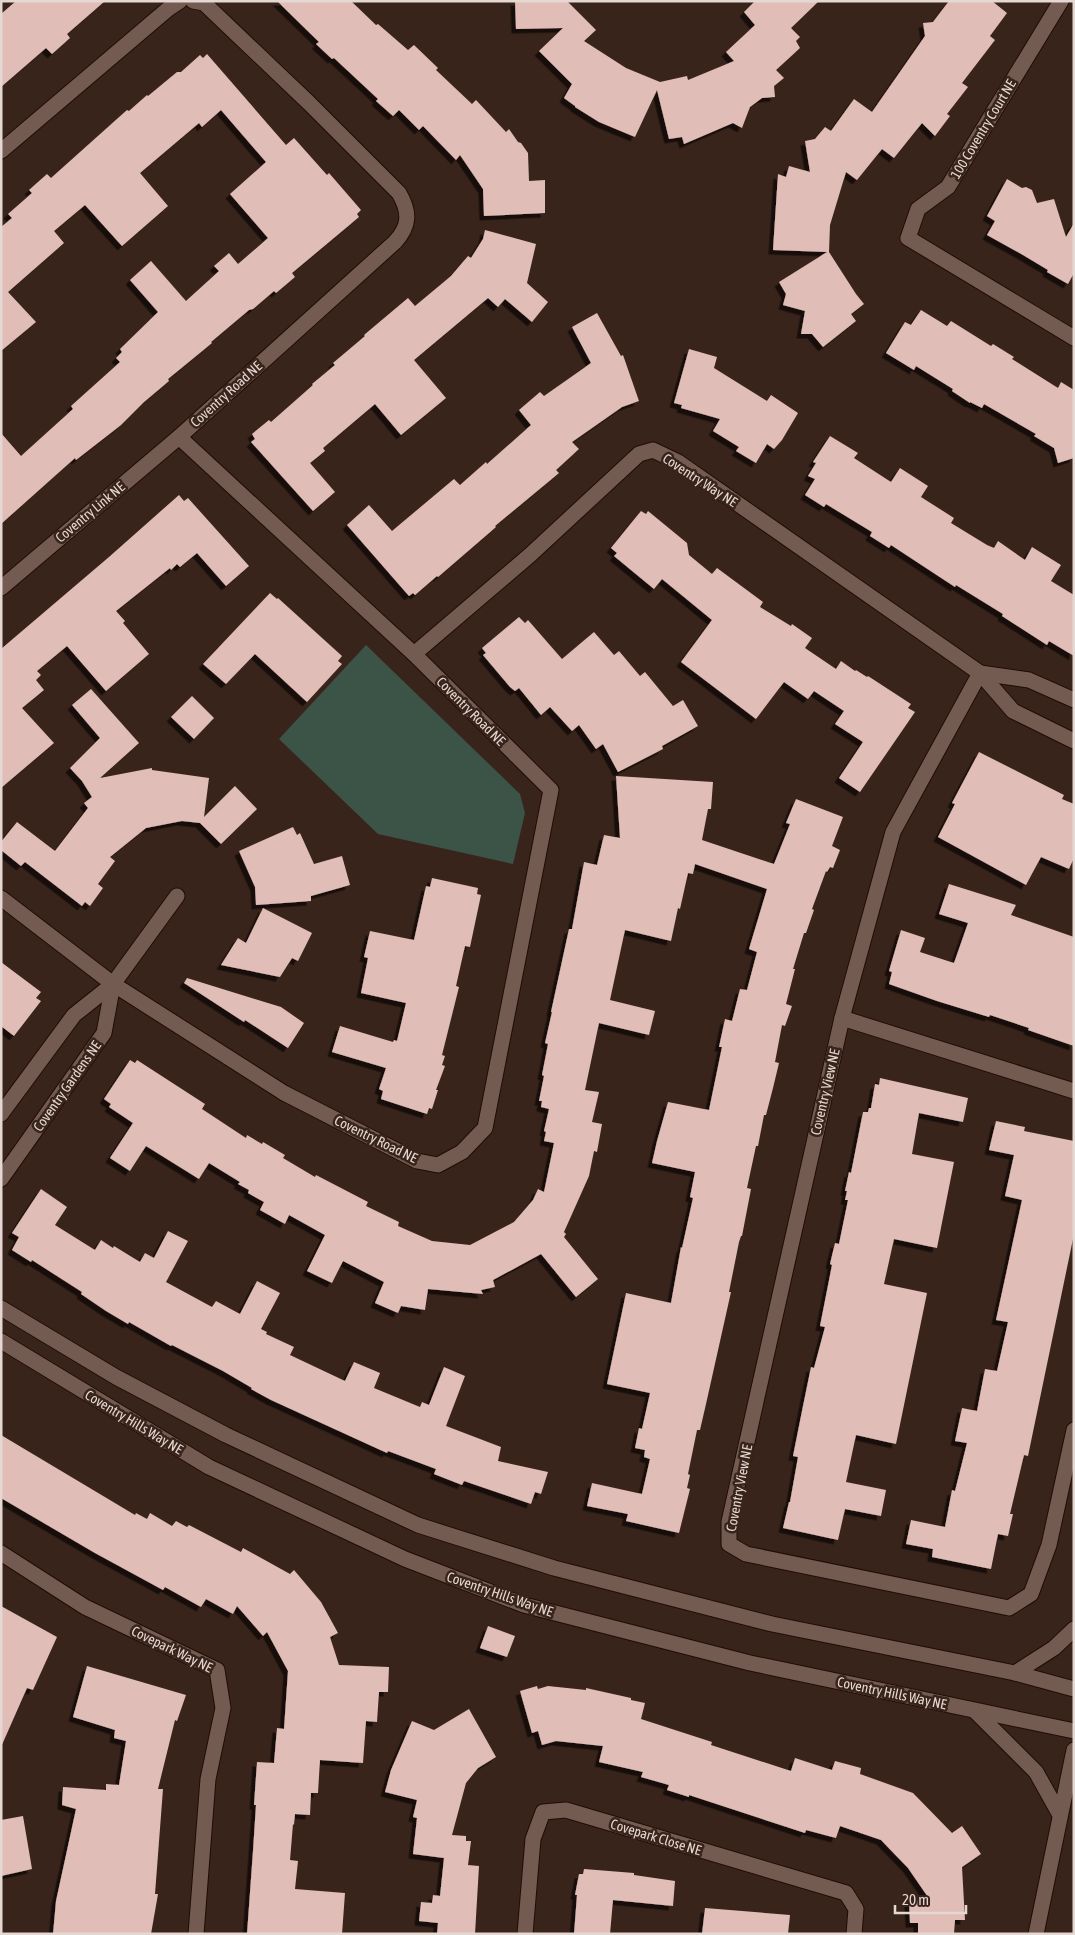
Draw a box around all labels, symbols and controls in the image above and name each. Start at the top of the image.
street label: 100 Coventry Court NE [947,76,1019,181]
street label: Coventry Road NE [187,358,265,430]
street label: Coventry Way NE [660,450,740,510]
street label: Coventry Link NE [52,479,128,545]
street label: Coventry Road NE [433,673,509,749]
street label: Coventry Gardens NE [30,1038,104,1134]
street label: Coventry View NE [807,1047,843,1137]
street label: Coventry Road NE [332,1112,420,1166]
street label: Coventry Hills Way NE [82,1387,186,1457]
street label: Coventry View NE [723,1443,755,1533]
street label: Coventry Hills Way NE [445,1568,555,1620]
street label: Covepark Way NE [129,1622,215,1676]
street label: Coventry Hills Way NE [836,1674,948,1712]
street label: Covepark Close NE [609,1816,703,1858]
scale bar [895,1882,966,1914]
text: 20 m [902,1891,929,1908]

